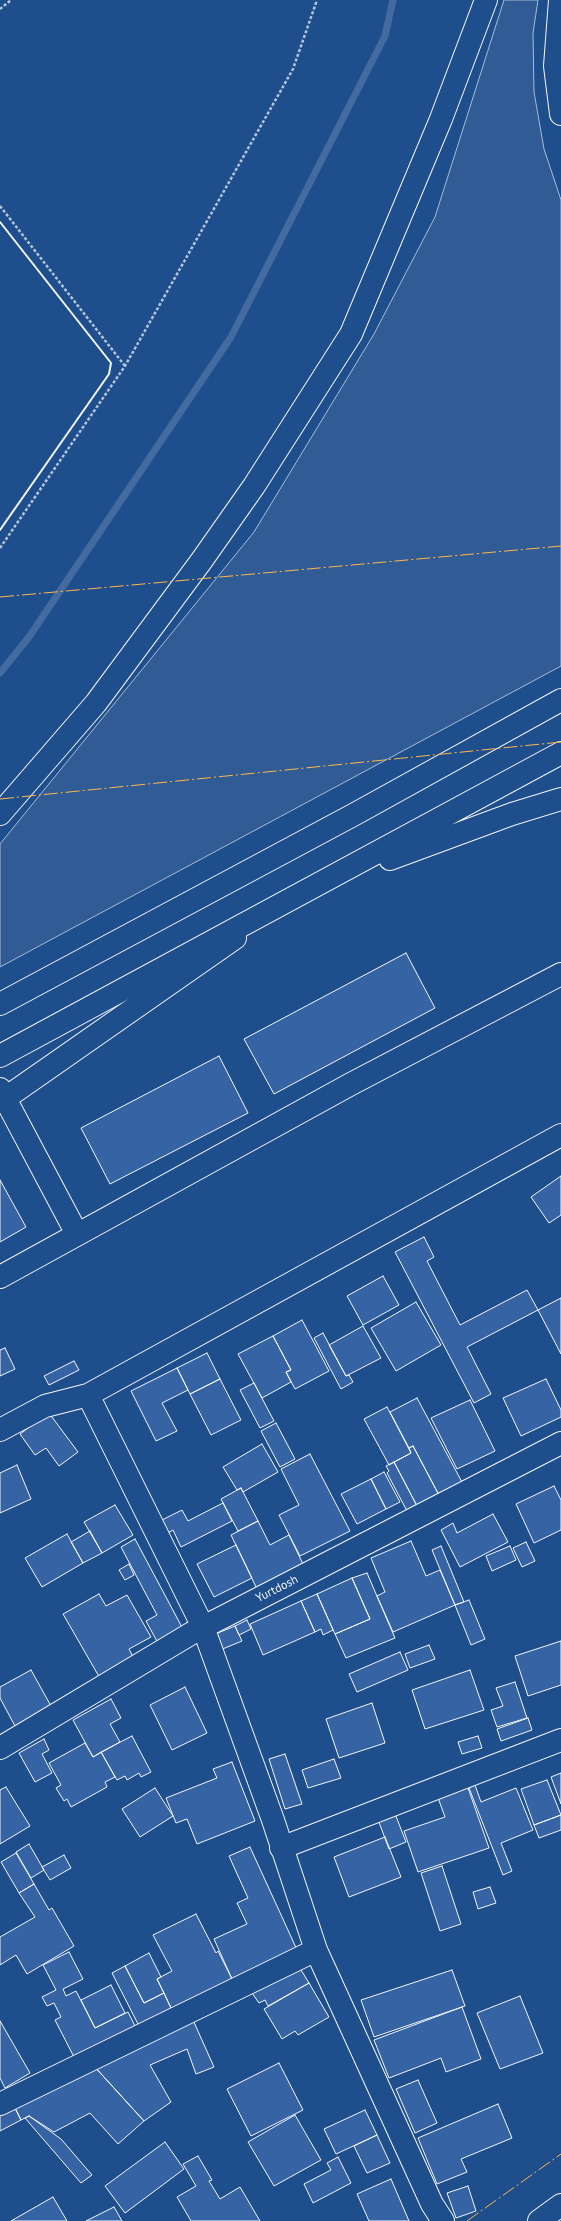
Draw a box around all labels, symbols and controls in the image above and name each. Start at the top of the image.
street label: Yurtdosh [254,1572,300,1606]

